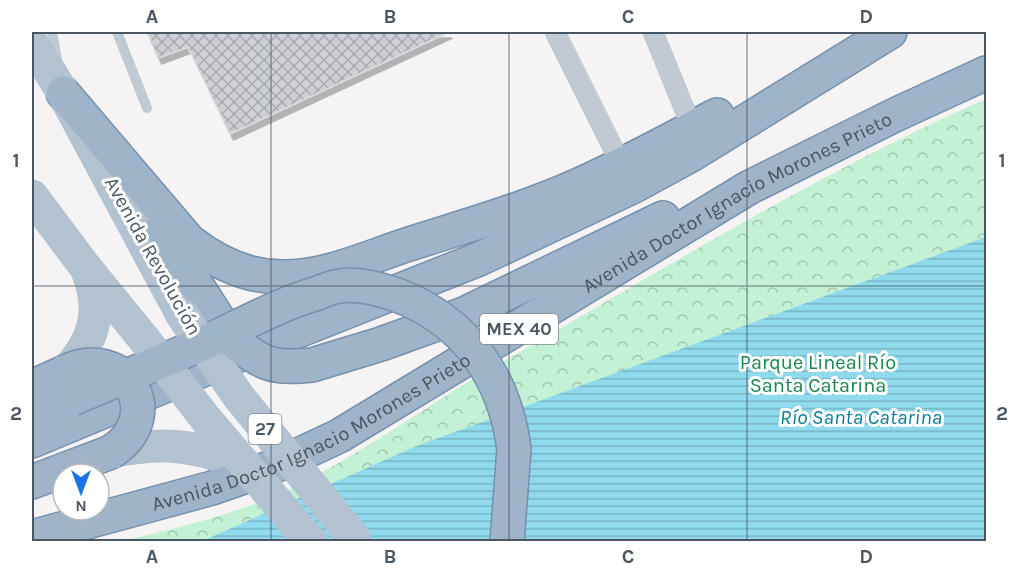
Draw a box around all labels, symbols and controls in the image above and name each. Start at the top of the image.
text: A [146,5,159,28]
text: B [384,5,396,28]
text: C [622,5,634,28]
text: D [859,5,873,28]
street label: Avenida Doctor Ignacio Morones Prieto [578,107,896,297]
text: 1 [12,149,20,172]
text: 1 [998,149,1006,172]
street label: Avenida Revolución [100,173,206,339]
road number: MEX 40 [480,314,558,344]
street label: Avenida Doctor Ignacio Morones Prieto [149,348,474,515]
park label: Parque Lineal Río Santa Catarina [740,351,896,397]
text: 2 [10,402,22,425]
text: 2 [996,402,1008,425]
water label: Río Santa Catarina [780,405,942,429]
road number: 27 [248,414,282,444]
north arrow [51,462,111,522]
text: N [75,497,87,516]
text: A [146,545,159,568]
text: B [384,545,396,568]
text: C [622,545,634,568]
text: D [859,545,873,568]

